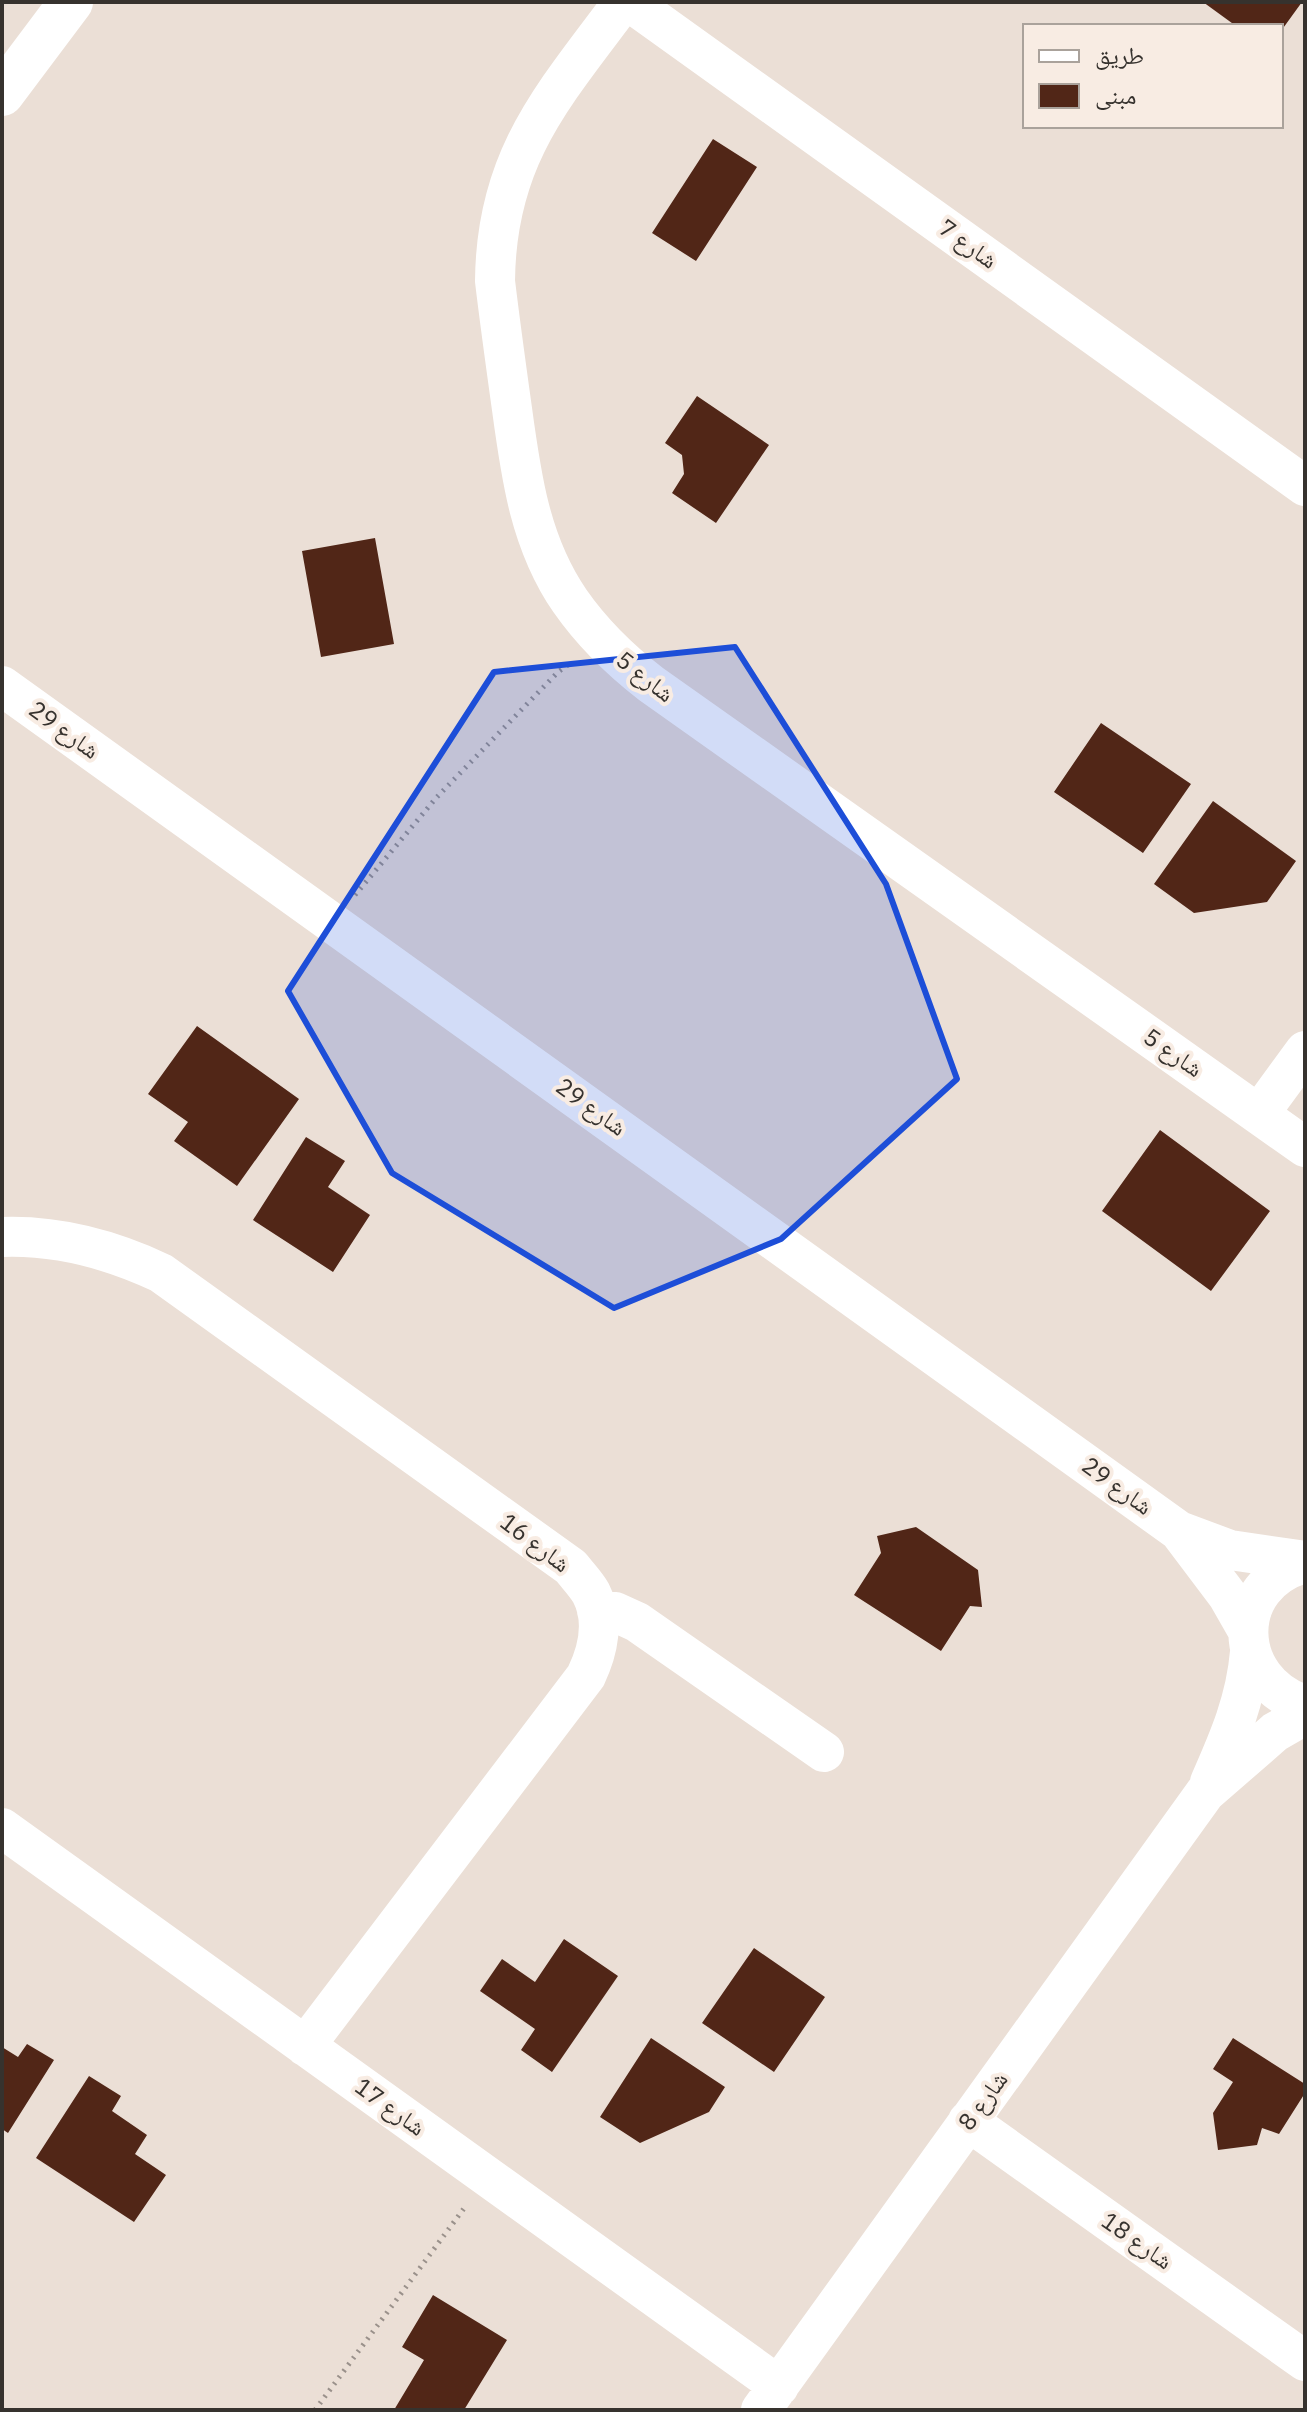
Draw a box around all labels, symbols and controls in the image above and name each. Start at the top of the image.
legend [1023,24,1283,128]
text: طريق [1095,39,1144,71]
text: مبنى [1095,79,1136,111]
street label: شارع 7 [933,211,1005,275]
street label: شارع 5 [610,643,681,709]
street label: شارع 29 [23,693,106,766]
street label: شارع 5 [1137,1020,1210,1084]
street label: شارع 29 [550,1070,633,1143]
street label: شارع 29 [1076,1449,1159,1522]
street label: شارع 16 [494,1505,577,1579]
street label: شارع 8 [950,2064,1014,2136]
street label: شارع 17 [349,2070,432,2143]
street label: شارع 18 [1096,2204,1180,2276]

